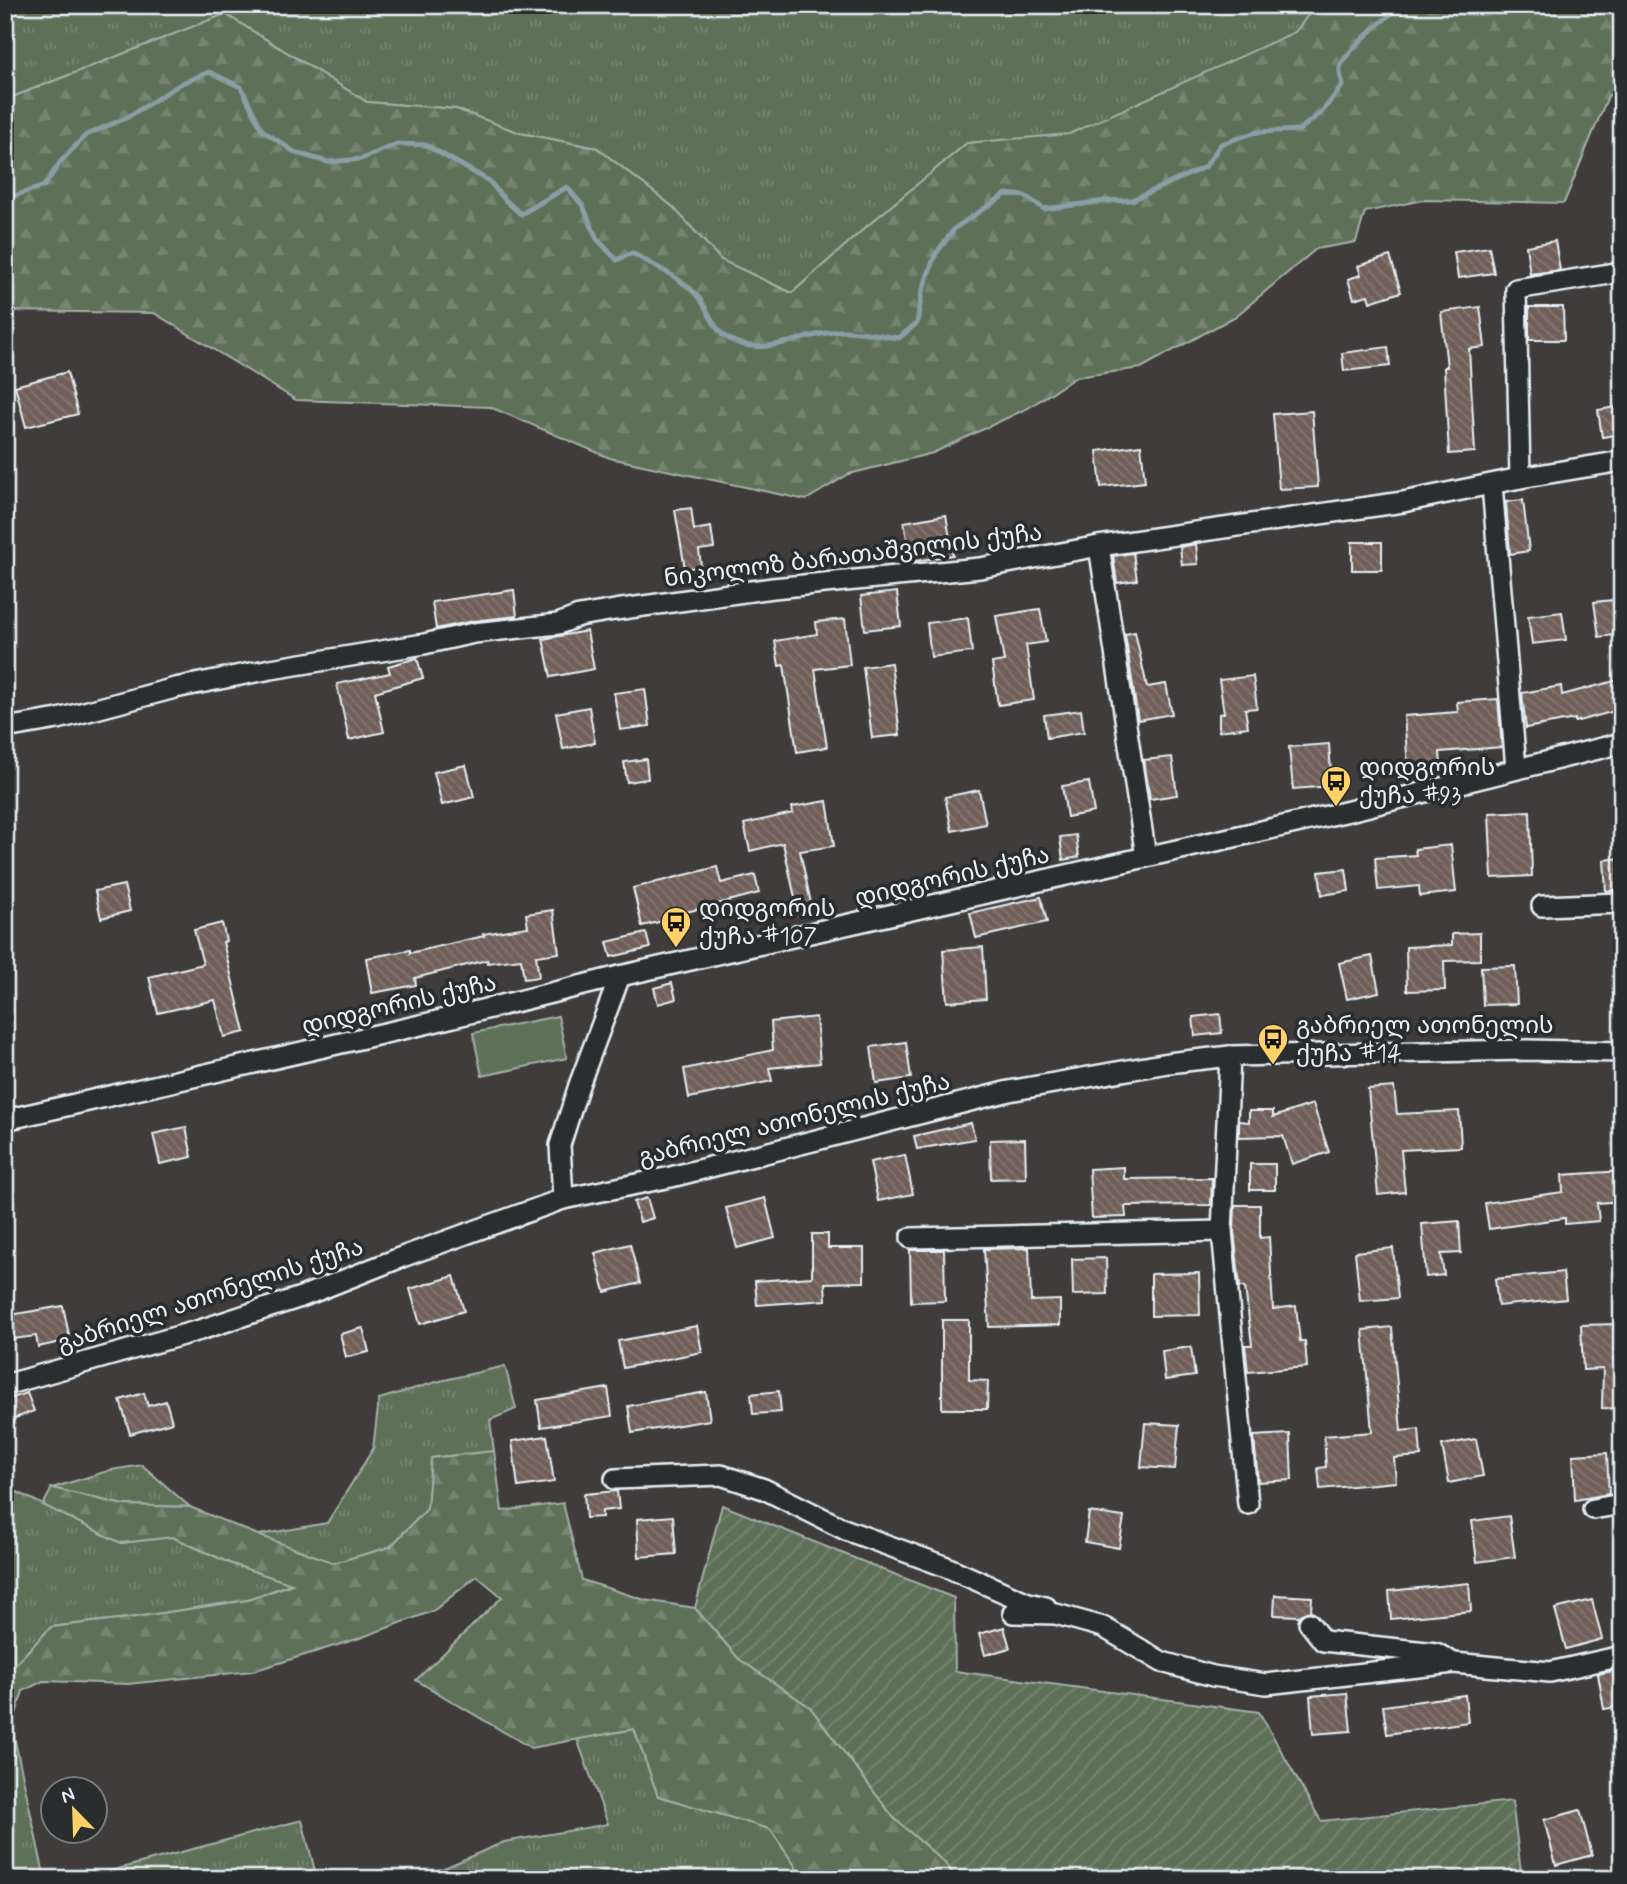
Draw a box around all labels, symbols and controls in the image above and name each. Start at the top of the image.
street label: ნიკოლოზ ბარათაშვილის ქუჩა [662,518,1044,595]
place label: დიდგორის ქუჩა #93 [1359,753,1495,812]
bus stop icon: დიდგორის ქუჩა #93 [1319,764,1353,808]
street label: დიდგორის ქუჩა [852,840,1053,915]
place label: დიდგორის ქუჩა #107 [699,894,835,953]
bus stop icon: დიდგორის ქუჩა #107 [659,905,693,949]
street label: დიდგორის ქუჩა [299,968,500,1043]
place label: გაბრიელ ათონელის ქუჩა #14 [1296,1011,1554,1070]
bus stop icon: გაბრიელ ათონელის ქუჩა #14 [1256,1022,1290,1066]
street label: გაბრიელ ათონელის ქუჩა [635,1067,953,1174]
street label: გაბრიელ ათონელის ქუჩა [53,1232,367,1361]
north arrow [38,1776,108,1846]
text: N [57,1782,79,1810]

